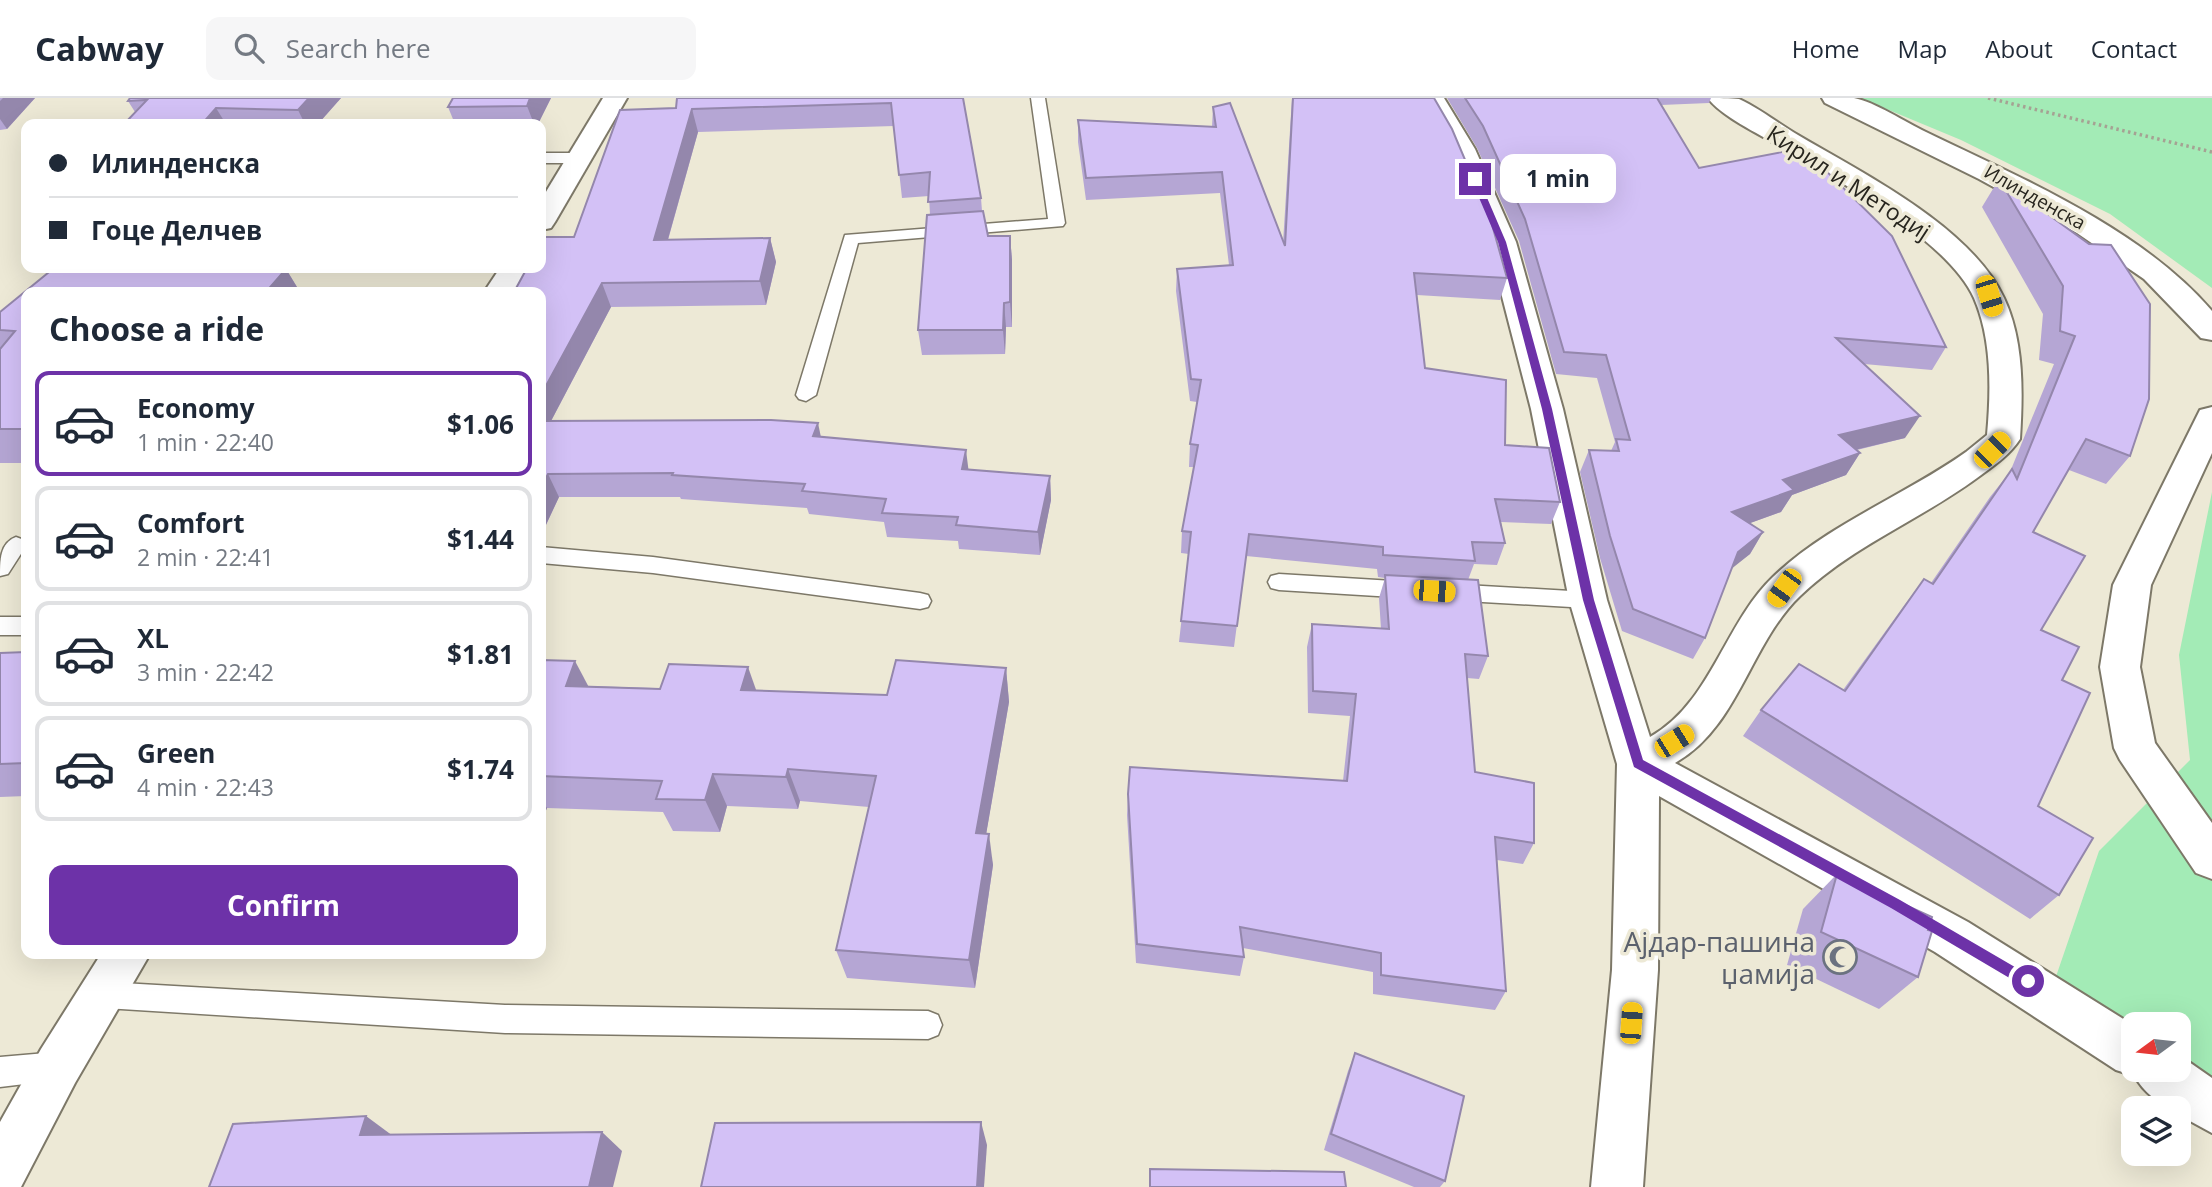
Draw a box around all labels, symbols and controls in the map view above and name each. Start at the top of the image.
search box [206,17,696,80]
text: Cabway [35,26,164,71]
icon: search [230,29,268,67]
text: Search here [286,30,431,66]
text: Home [1792,32,1860,65]
text: Map [1898,32,1947,65]
text: About [1985,32,2053,65]
text: Contact [2091,32,2177,65]
street label: Кирил и Методиј [1761,117,1937,247]
text: Илинденска [91,145,260,181]
callout: 1 min [1500,154,1615,204]
street label: Илинденска [1980,158,2090,236]
text: 1 min [1526,162,1590,194]
route end [1459,163,1491,195]
text: Гоце Делчев [91,212,262,248]
car [1973,273,2006,319]
text: Choose a ride [49,307,264,350]
text: Economy [137,390,255,426]
icon: car [53,392,116,455]
text: $1.06 [447,406,514,442]
text: 1 min · 22:40 [137,426,274,458]
car [1970,428,2015,472]
text: Comfort [137,505,244,541]
icon: car [53,507,116,570]
text: $1.44 [447,521,514,557]
text: 2 min · 22:41 [137,541,274,573]
car [1764,565,1805,611]
car [1413,579,1456,603]
text: XL [137,620,169,656]
icon: car [53,622,116,685]
text: $1.81 [447,636,514,672]
text: 3 min · 22:42 [137,656,274,688]
car [1651,721,1698,761]
text: Green [137,735,215,771]
icon: car [53,737,116,800]
text: $1.74 [447,751,514,787]
text: 4 min · 22:43 [137,771,274,803]
button: Confirm [49,865,518,945]
place label: Ајдар-пашина џамија [1624,922,1815,992]
mosque icon: Ајдар-пашина џамија [1821,938,1859,976]
route start [2012,965,2044,997]
car [1620,1001,1643,1045]
north arrow [2121,1012,2191,1082]
map controls [2121,1012,2191,1166]
button: layers [2121,1096,2191,1166]

